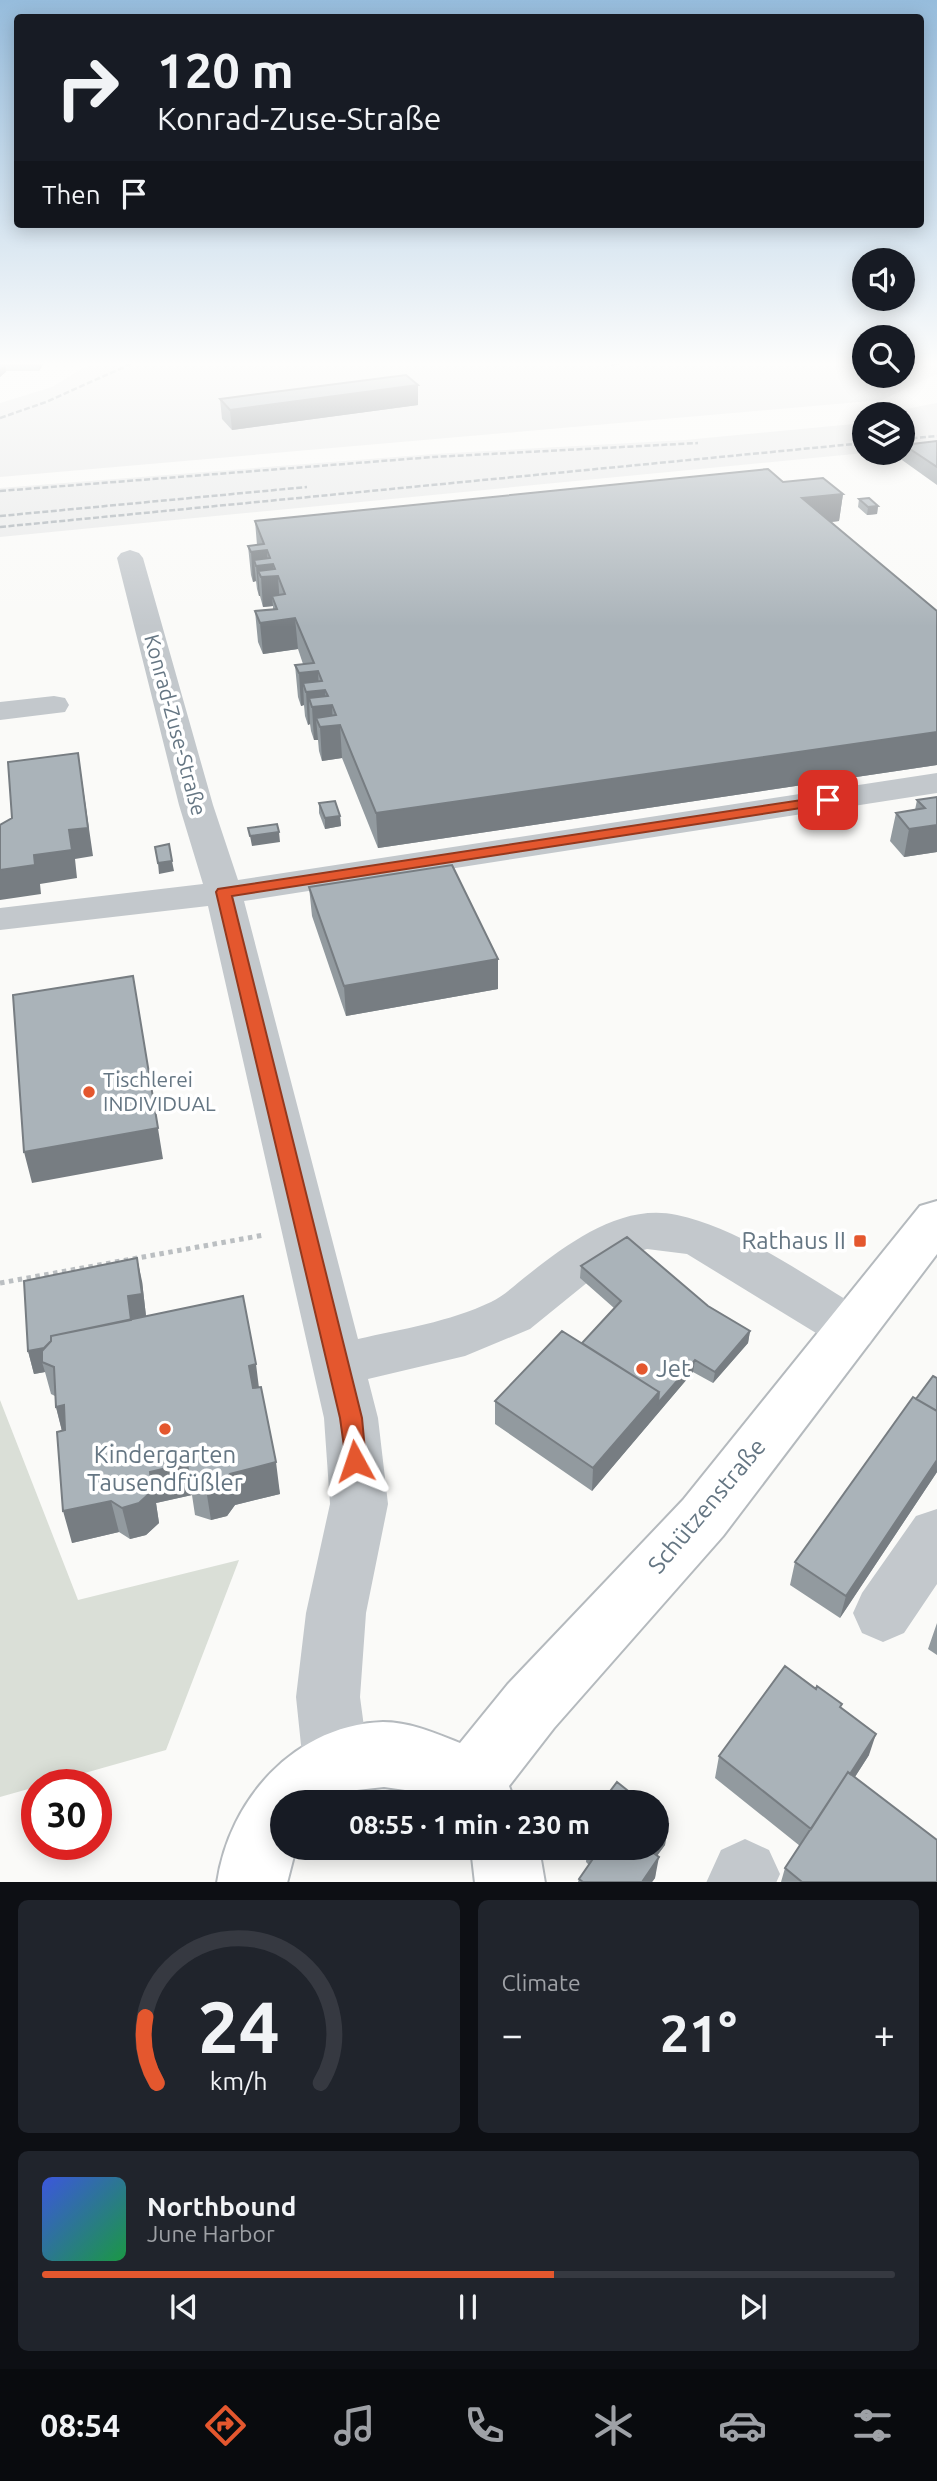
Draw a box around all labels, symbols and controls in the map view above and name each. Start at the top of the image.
icon: right [42,42,133,133]
text: 120 m [157,42,294,97]
text: Konrad-Zuse-Straße [157,100,441,136]
icon: arrive [115,175,153,213]
text: Then [42,180,101,209]
map controls [852,248,915,465]
button: sound [852,248,915,311]
button: search [852,325,915,388]
button: layers [852,402,915,465]
street label: Konrad-Zuse-Straße [140,632,212,818]
pin [798,770,858,830]
icon: arrive [809,781,847,819]
place label: Tischlerei INDIVIDUAL [103,1067,216,1115]
marker: Tischlerei INDIVIDUAL [81,1084,97,1100]
place label: Rathaus II [741,1227,846,1254]
marker: Rathaus II [852,1233,868,1249]
place label: Jet [656,1355,691,1382]
marker: Jet [634,1361,650,1377]
marker: Kindergarten Tausendfüßler [157,1421,173,1437]
position arrow [318,1424,392,1498]
street label: Schützenstraße [642,1433,771,1578]
place label: Kindergarten Tausendfüßler [87,1441,243,1496]
speed limit sign: 30 [21,1769,112,1860]
text: 08:55 · 1 min · 230 m [349,1810,590,1839]
text: Climate [502,1970,581,1995]
text: 24 [198,1985,280,2067]
text: 21° [660,2004,737,2062]
text: − [502,2013,523,2055]
text: + [874,2013,895,2055]
text: km/h [210,2066,268,2094]
text: Northbound [147,2192,296,2221]
text: June Harbor [147,2221,275,2246]
icon: previous [165,2288,203,2326]
icon: pause [449,2288,487,2326]
icon: next [734,2288,772,2326]
icon: directions [201,2401,250,2450]
icon: music [330,2401,379,2450]
icon: phone [460,2401,509,2450]
icon: climate [589,2401,638,2450]
icon: car [718,2401,767,2450]
icon: filters [848,2401,897,2450]
text: 08:54 [40,2407,120,2443]

